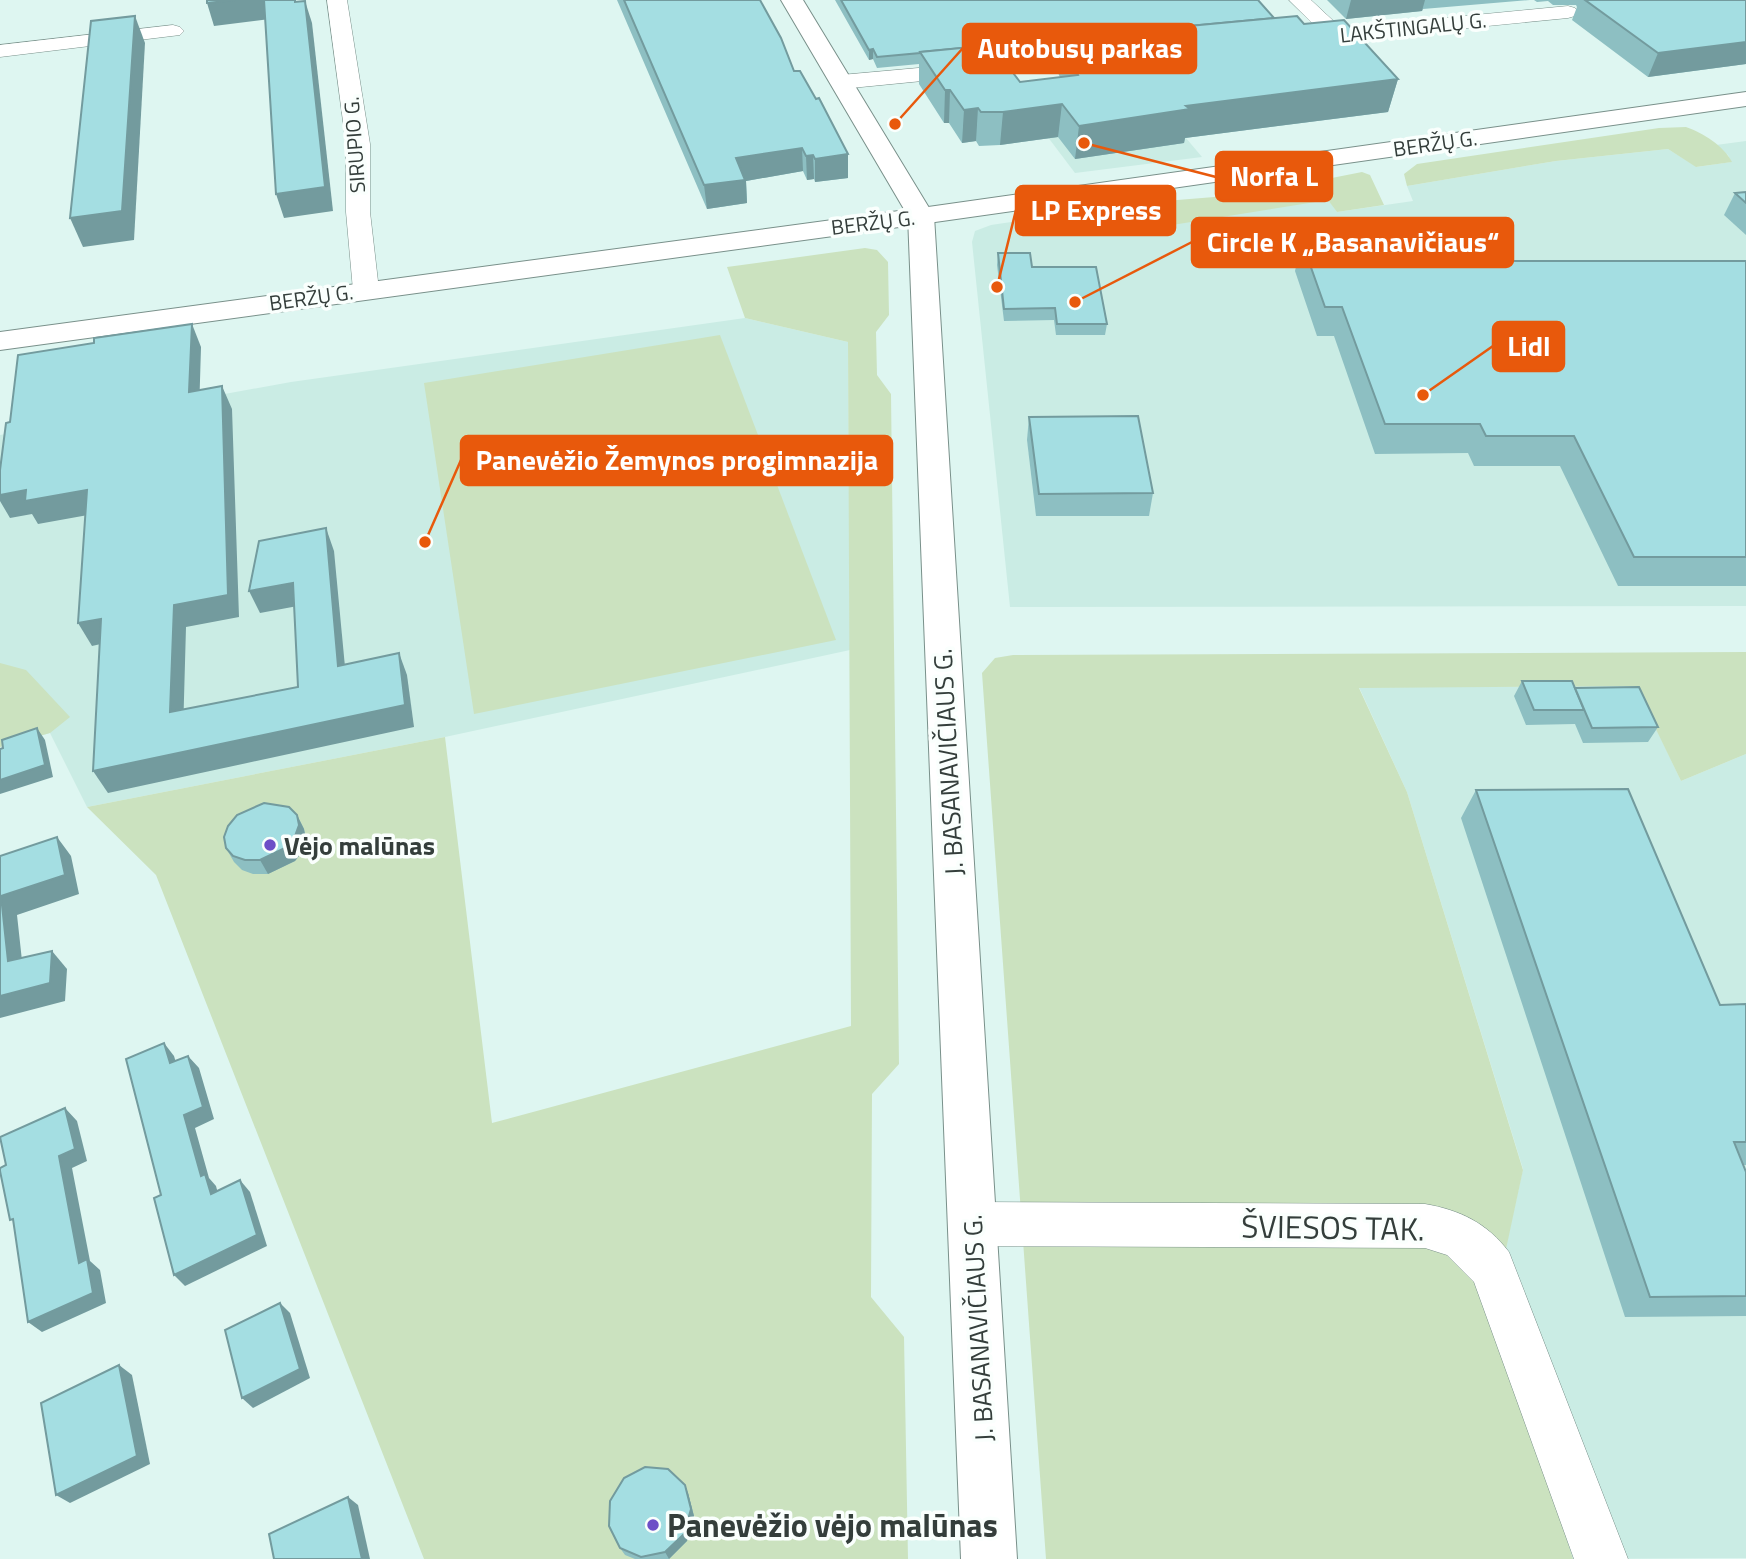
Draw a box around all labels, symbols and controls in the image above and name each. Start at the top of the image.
street label: LAKŠTINGALŲ G. [1338,3,1488,51]
callout: Autobusų parkas [963,24,1196,73]
text: Autobusų parkas [978,26,1182,69]
street label: SIRUPIO G. [335,96,373,194]
street label: BERŽŲ G. [1391,121,1479,165]
callout: Norfa L [1216,152,1332,201]
text: Norfa L [1230,154,1318,197]
callout: LP Express [1016,186,1175,235]
text: LP Express [1030,188,1162,231]
street label: BERŽŲ G. [829,201,917,243]
callout: Circle K „Basanavičiaus“ [1192,218,1513,267]
text: Circle K „Basanavičiaus“ [1207,220,1499,263]
street label: BERŽŲ G. [267,275,355,319]
callout: Lidl [1493,322,1564,371]
text: Lidl [1507,324,1551,367]
callout: Panevėžio Žemynos progimnazija [461,436,892,485]
text: Panevėžio Žemynos progimnazija [476,438,878,481]
street label: J. BASANAVIČIAUS G. [923,648,973,876]
place label: Vėjo malūnas [284,826,435,865]
marker: Vėjo malūnas [262,837,278,853]
street label: ŠVIESOS TAK. [1241,1201,1425,1253]
street label: J. BASANAVIČIAUS G. [953,1214,1003,1442]
place label: Panevėžio vėjo malūnas [667,1501,998,1549]
marker: Panevėžio vėjo malūnas [645,1517,661,1533]

